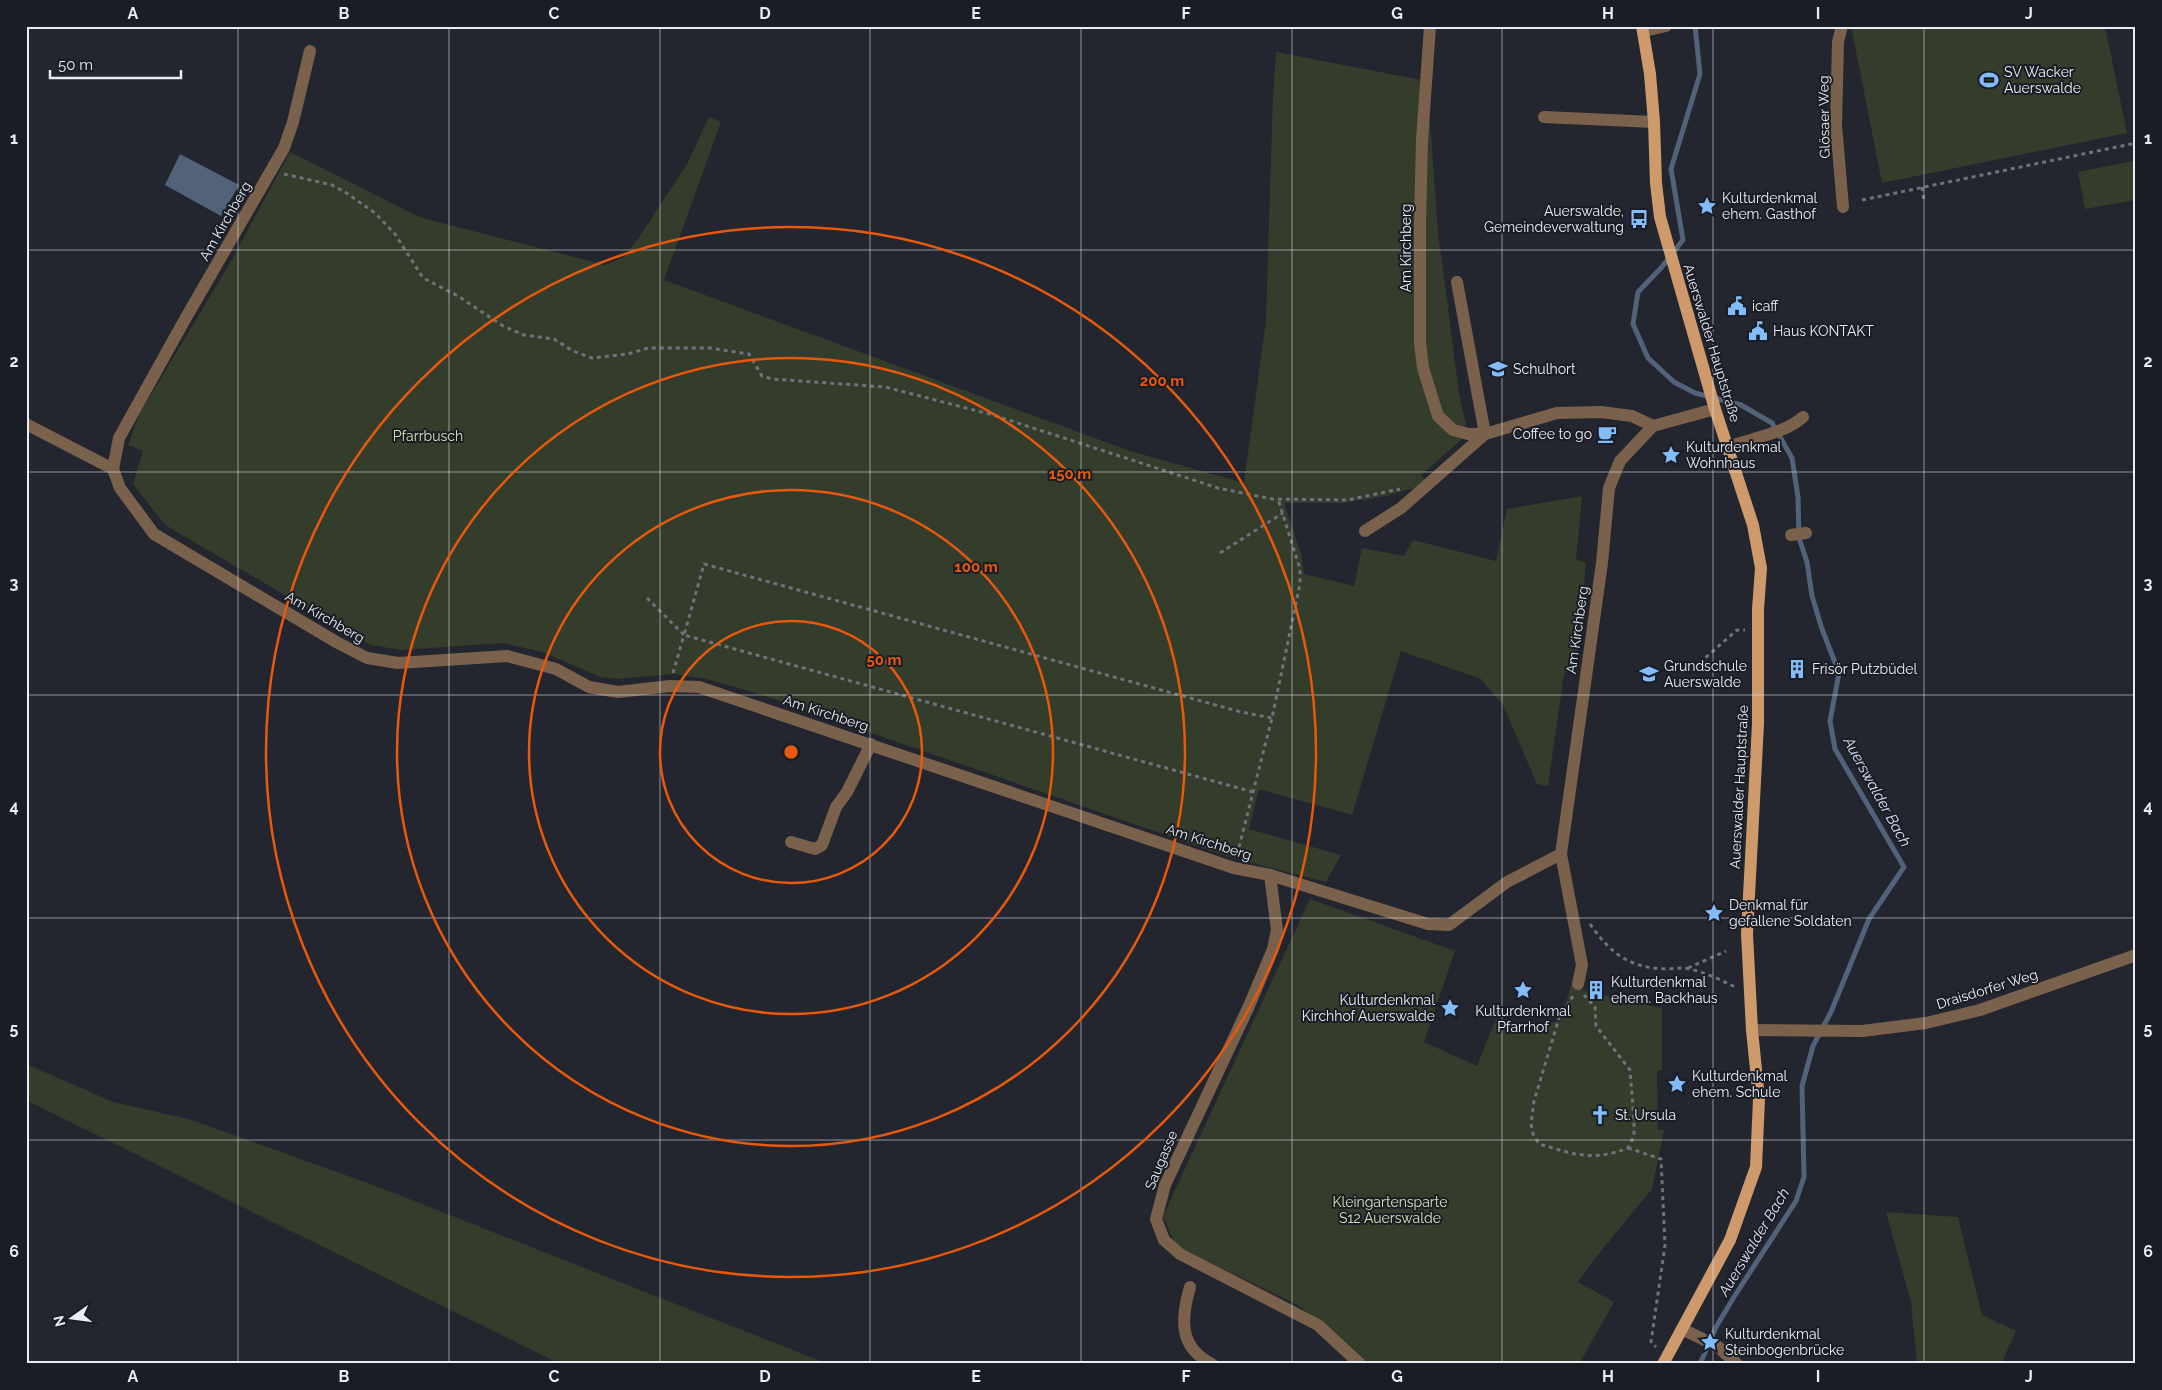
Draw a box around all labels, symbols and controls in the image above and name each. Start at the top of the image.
text: A [128,4,139,23]
text: B [339,4,350,23]
text: C [549,4,560,23]
text: D [759,4,771,23]
text: E [971,4,981,23]
text: F [1181,4,1191,23]
text: G [1391,4,1403,23]
text: H [1602,4,1614,23]
text: I [1816,4,1820,23]
text: J [2025,4,2033,23]
scale bar [50,48,181,80]
text: 50 m [58,56,93,74]
place label: SV Wacker Auerswalde [2004,64,2081,96]
sports icon: SV Wacker Auerswalde [1978,69,2000,91]
street label: Glösaer Weg [1815,75,1833,159]
text: 1 [10,129,18,148]
text: 1 [2144,129,2152,148]
street label: Am Kirchberg [196,179,254,263]
place label: Kulturdenkmal ehem. Gasthof [1722,190,1818,222]
place icon: Kulturdenkmal ehem. Gasthof [1696,195,1718,217]
place label: Auerswalde, Gemeindeverwaltung [1484,203,1624,235]
street label: Am Kirchberg [1398,204,1414,292]
bus stop icon: Auerswalde, Gemeindeverwaltung [1628,208,1650,230]
street label: Auerswalder Hauptstraße [1680,262,1744,424]
public building icon: icaff [1726,295,1748,317]
place label: icaff [1752,298,1779,314]
public building icon: Haus KONTAKT [1747,320,1769,342]
place label: Haus KONTAKT [1773,323,1874,339]
text: 2 [9,352,19,371]
text: 2 [2143,352,2153,371]
school or university icon: Schulhort [1487,358,1509,380]
place label: Schulhort [1513,361,1576,377]
text: 200 m [1140,372,1184,390]
cafe icon: Coffee to go [1596,423,1618,445]
place label: Coffee to go [1513,426,1592,442]
park label: Pfarrbusch [393,428,463,444]
place label: Kulturdenkmal Wohnhaus [1686,439,1782,471]
place icon: Kulturdenkmal Wohnhaus [1660,444,1682,466]
text: 150 m [1049,465,1091,483]
text: 100 m [954,558,998,576]
text: 3 [10,574,19,593]
text: 3 [2144,574,2153,593]
street label: Am Kirchberg [1563,585,1591,675]
street label: Am Kirchberg [283,588,367,646]
text: 50 m [866,651,902,669]
place label: Grundschule Auerswalde [1664,658,1747,690]
building icon: Frisör Putzbüdel [1786,658,1808,680]
place label: Frisör Putzbüdel [1812,661,1917,677]
school or university icon: Grundschule Auerswalde [1638,663,1660,685]
street label: Am Kirchberg [781,692,871,734]
street label: Auerswalder Hauptstraße [1727,704,1751,870]
water label: Auerswalder Bach [1839,733,1915,850]
centre of rings [782,743,800,761]
text: 4 [9,797,19,816]
text: 4 [2143,797,2153,816]
street label: Am Kirchberg [1164,821,1254,863]
place label: Denkmal für gefallene Soldaten [1729,897,1852,929]
place icon: Denkmal für gefallene Soldaten [1703,902,1725,924]
street label: Draisdorfer Weg [1934,966,2040,1012]
place label: Kulturdenkmal ehem. Backhaus [1611,974,1718,1006]
place icon: Kulturdenkmal Pfarrhof [1512,979,1534,1001]
building icon: Kulturdenkmal ehem. Backhaus [1585,979,1607,1001]
place label: Kulturdenkmal Kirchhof Auerswalde [1302,992,1435,1024]
place icon: Kulturdenkmal Kirchhof Auerswalde [1439,997,1461,1019]
place label: Kulturdenkmal Pfarrhof [1475,1003,1571,1035]
text: 5 [10,1019,19,1038]
text: 5 [2144,1019,2153,1038]
place label: Kulturdenkmal ehem. Schule [1692,1068,1788,1100]
place icon: Kulturdenkmal ehem. Schule [1666,1073,1688,1095]
church icon: St. Ursula [1589,1104,1611,1126]
place label: St. Ursula [1615,1107,1676,1123]
street label: Saugasse [1141,1128,1181,1192]
water label: Auerswalder Bach [1714,1185,1793,1300]
park label: Kleingartensparte S12 Auerswalde [1332,1194,1448,1226]
text: 6 [9,1242,19,1261]
text: 6 [2143,1242,2153,1261]
north arrow [48,1292,98,1342]
text: N [50,1314,68,1328]
place label: Kulturdenkmal Steinbogenbrücke [1725,1326,1844,1358]
place icon: Kulturdenkmal Steinbogenbrücke [1699,1331,1721,1353]
text: A [128,1367,139,1386]
text: B [339,1367,350,1386]
text: C [549,1367,560,1386]
text: D [759,1367,771,1386]
text: E [971,1367,981,1386]
text: F [1181,1367,1191,1386]
text: G [1391,1367,1403,1386]
text: H [1602,1367,1614,1386]
text: I [1816,1367,1820,1386]
text: J [2025,1367,2033,1386]

